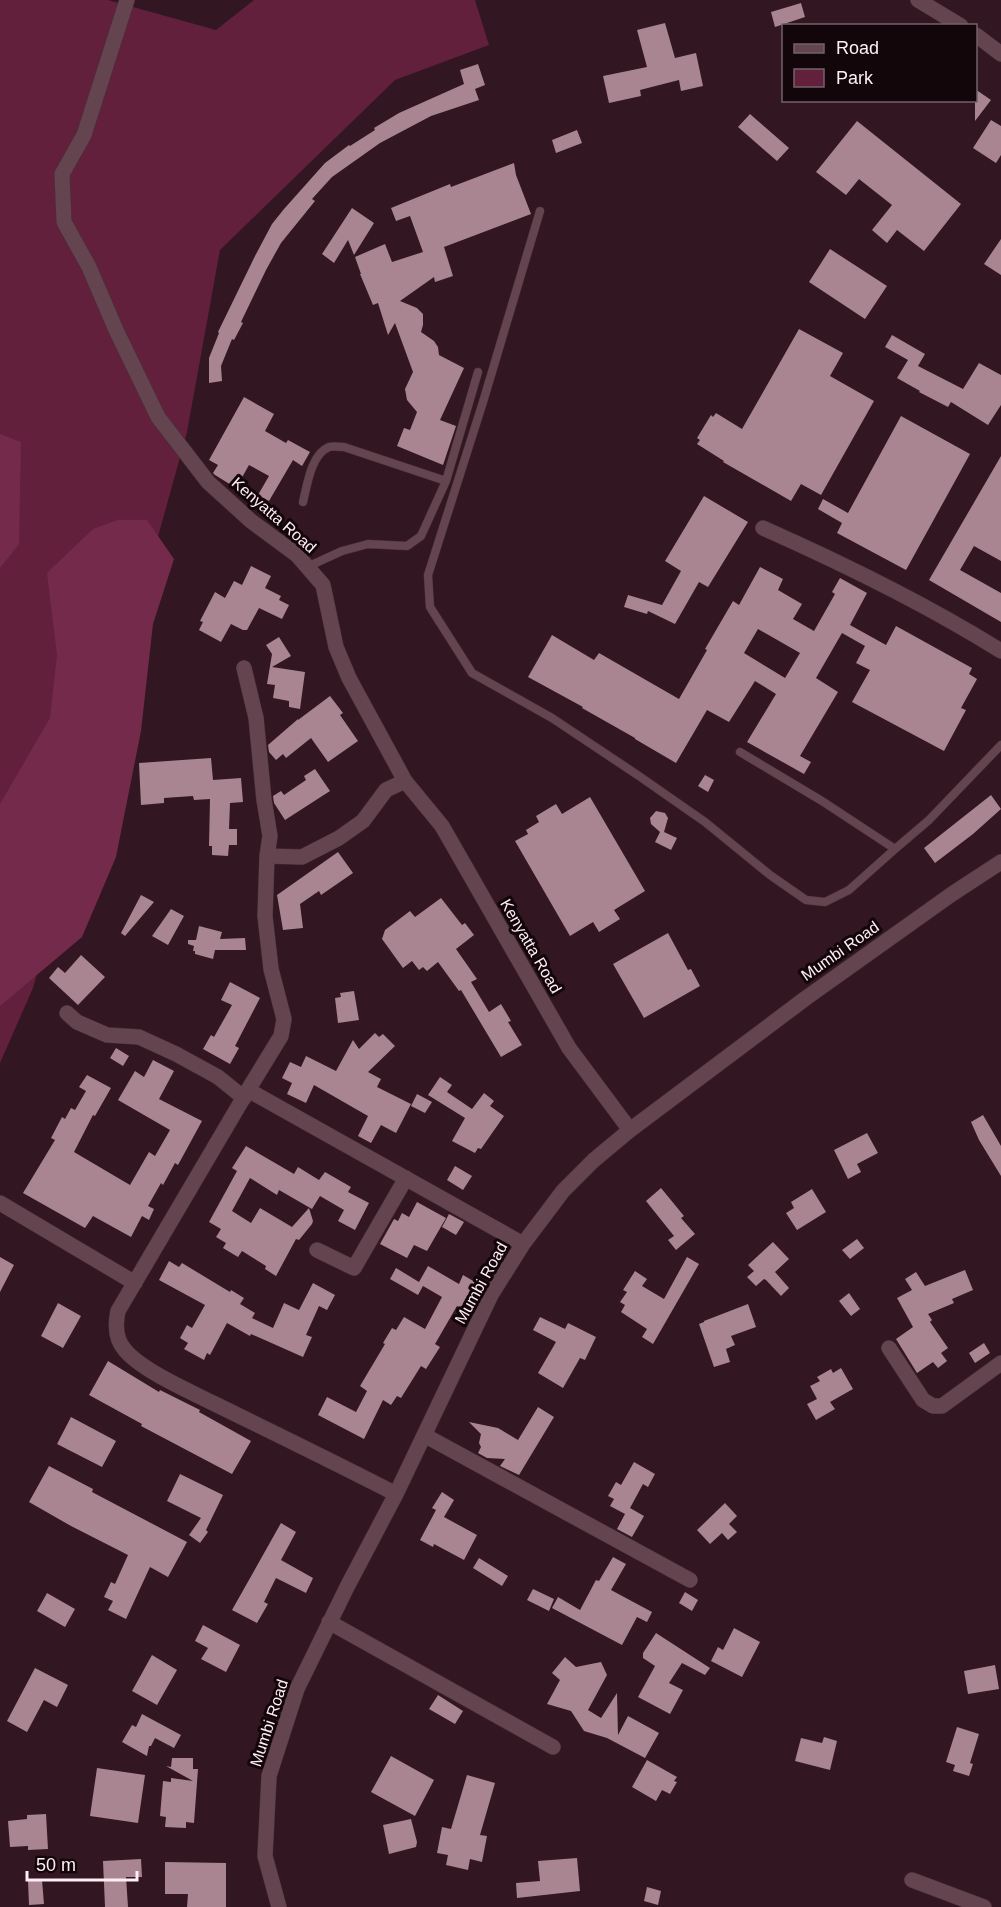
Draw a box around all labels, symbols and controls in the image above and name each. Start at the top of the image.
legend [782,24,977,102]
text: Road [836,38,879,58]
text: Park [836,68,874,88]
street label: Kenyatta Road [228,474,320,556]
street label: Kenyatta Road [497,896,565,996]
street label: Mumbi Road [798,918,882,984]
street label: Mumbi Road [452,1239,510,1327]
street label: Mumbi Road [247,1677,291,1769]
scale bar [27,1844,136,1882]
text: 50 m [36,1855,76,1875]

